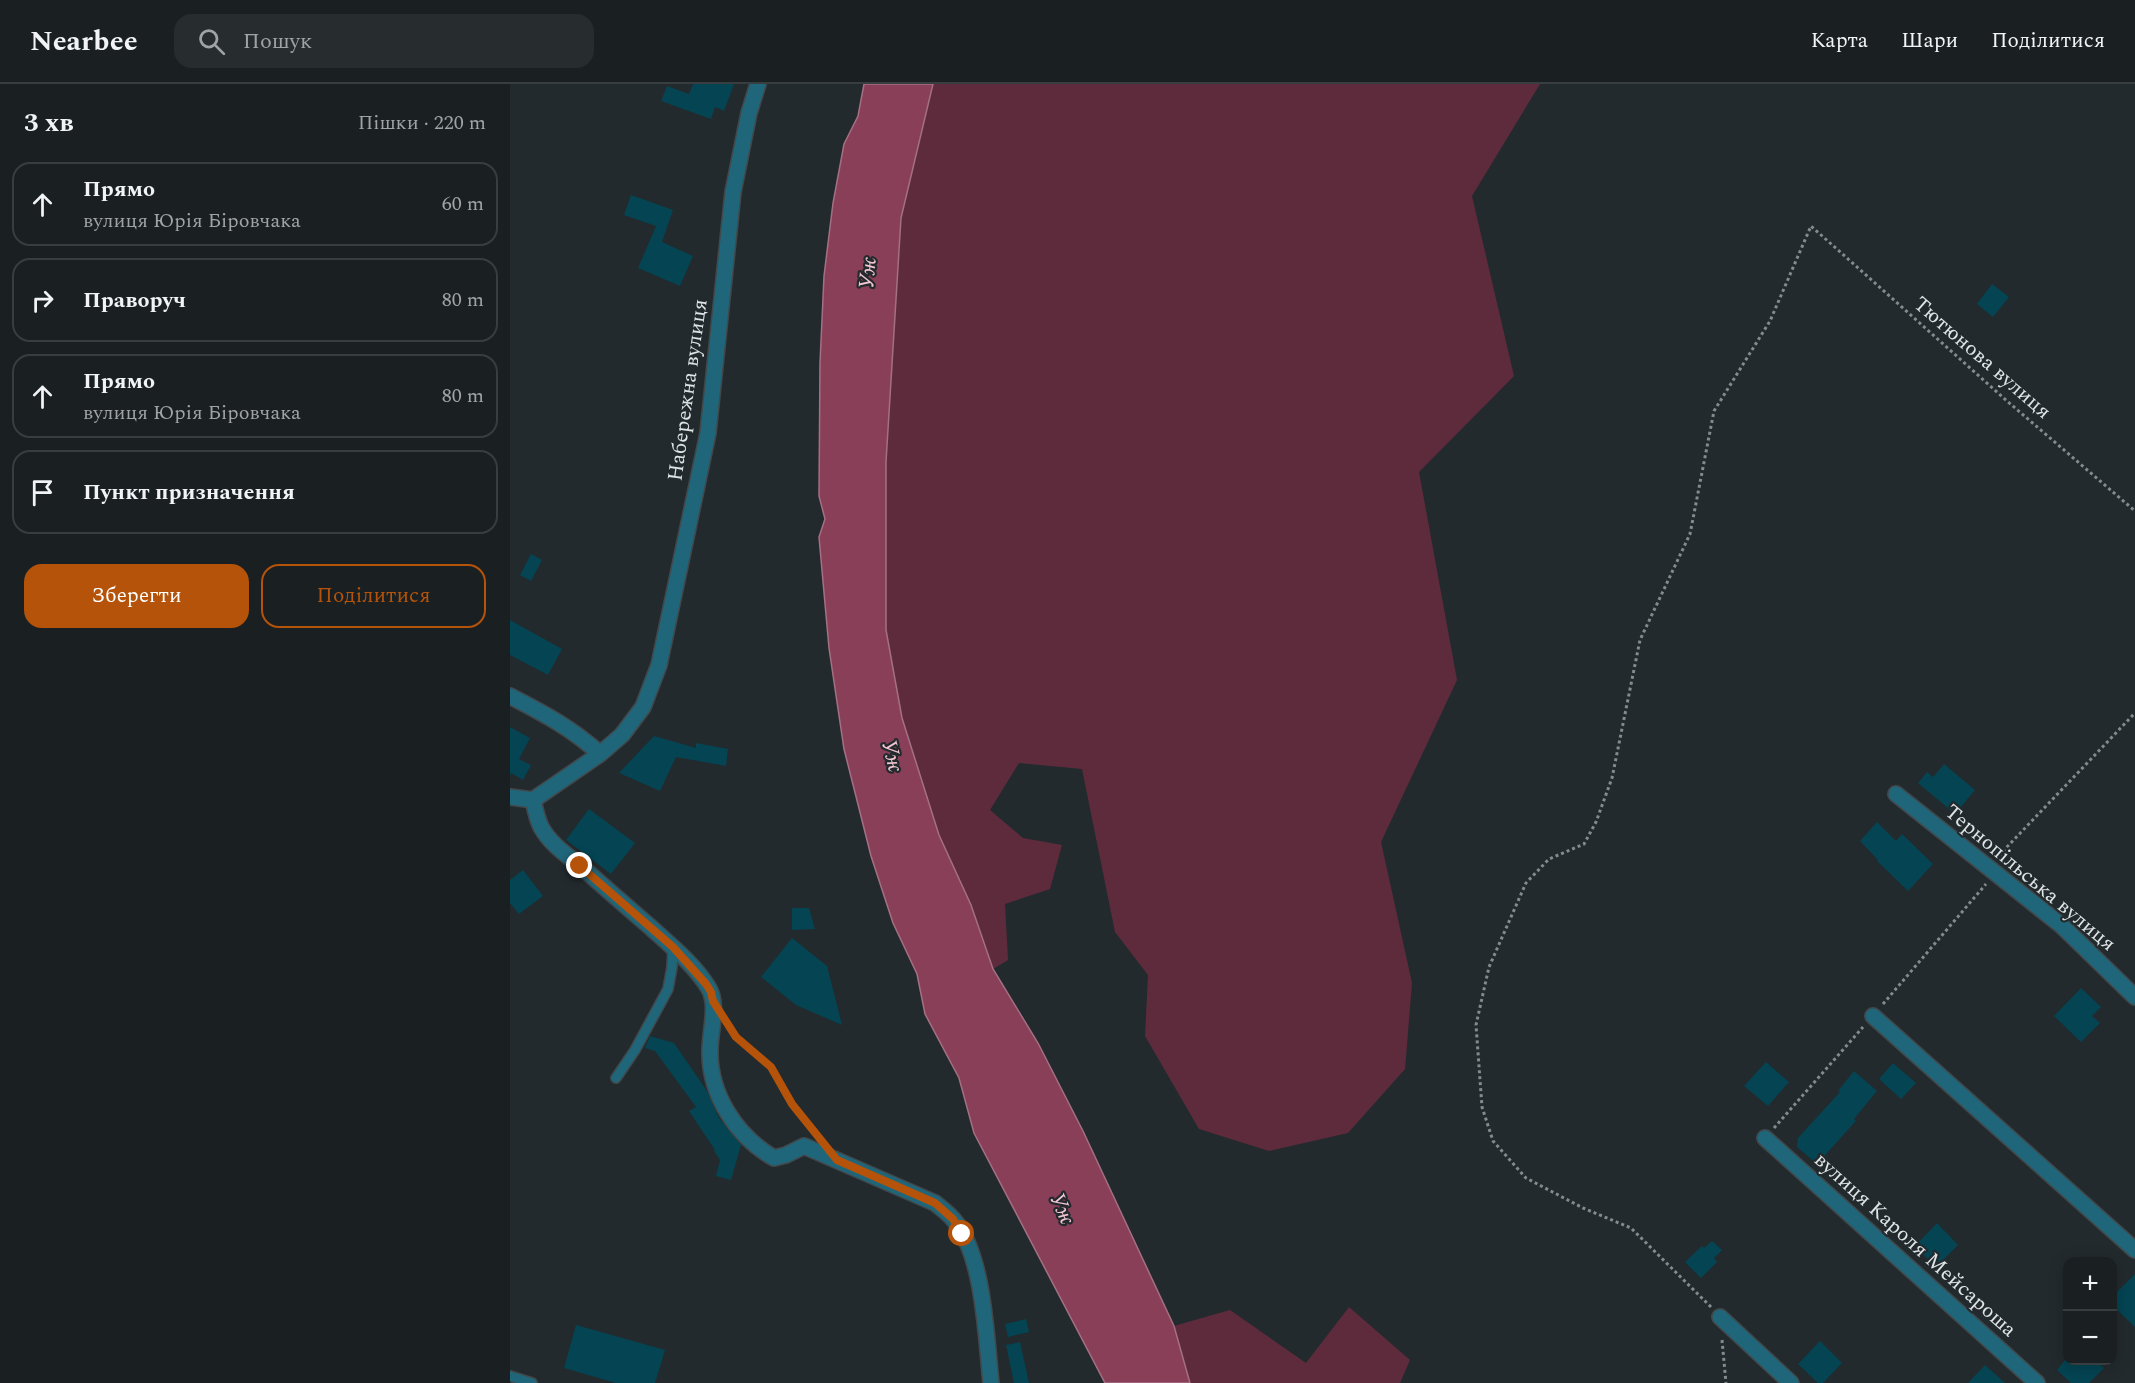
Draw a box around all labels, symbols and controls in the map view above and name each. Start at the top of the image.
search box [174,14,594,68]
text: Nearbee [30,20,138,63]
icon: search [195,25,228,58]
text: Пошук [243,25,312,58]
text: Карта [1811,25,1868,57]
text: Шари [1901,25,1958,57]
text: Поділитися [1991,25,2105,57]
text: 3 хв [24,103,74,143]
text: Пішки · 220 m [358,108,486,138]
text: Прямо [83,173,155,206]
icon: ahead [26,188,59,221]
text: 60 m [442,189,484,219]
text: вулиця Юрія Біровчака [83,206,301,236]
water label: Уж [850,255,886,290]
icon: right [26,284,59,317]
text: Праворуч [83,284,186,317]
text: 80 m [442,285,484,315]
street label: Тютюнова вулиця [1906,289,2058,427]
street label: Набережна вулиця [659,297,717,483]
text: Прямо [83,365,155,398]
icon: ahead [26,380,59,413]
text: 80 m [442,381,484,411]
text: вулиця Юрія Біровчака [83,398,301,428]
icon: arrive [26,476,59,509]
text: Пункт призначення [83,476,295,509]
button: Зберегти [24,564,249,628]
button: Поділитися [261,564,486,628]
water label: Уж [872,736,912,776]
street label: Тернопільська вулиця [1937,797,2123,959]
route end [566,852,592,878]
street label: вулиця Кароля Мейсароша [1806,1145,2024,1345]
water label: Уж [1040,1188,1084,1231]
route start [948,1220,974,1246]
map controls [2063,1257,2117,1365]
button: + [2063,1257,2117,1311]
button: − [2063,1311,2117,1365]

